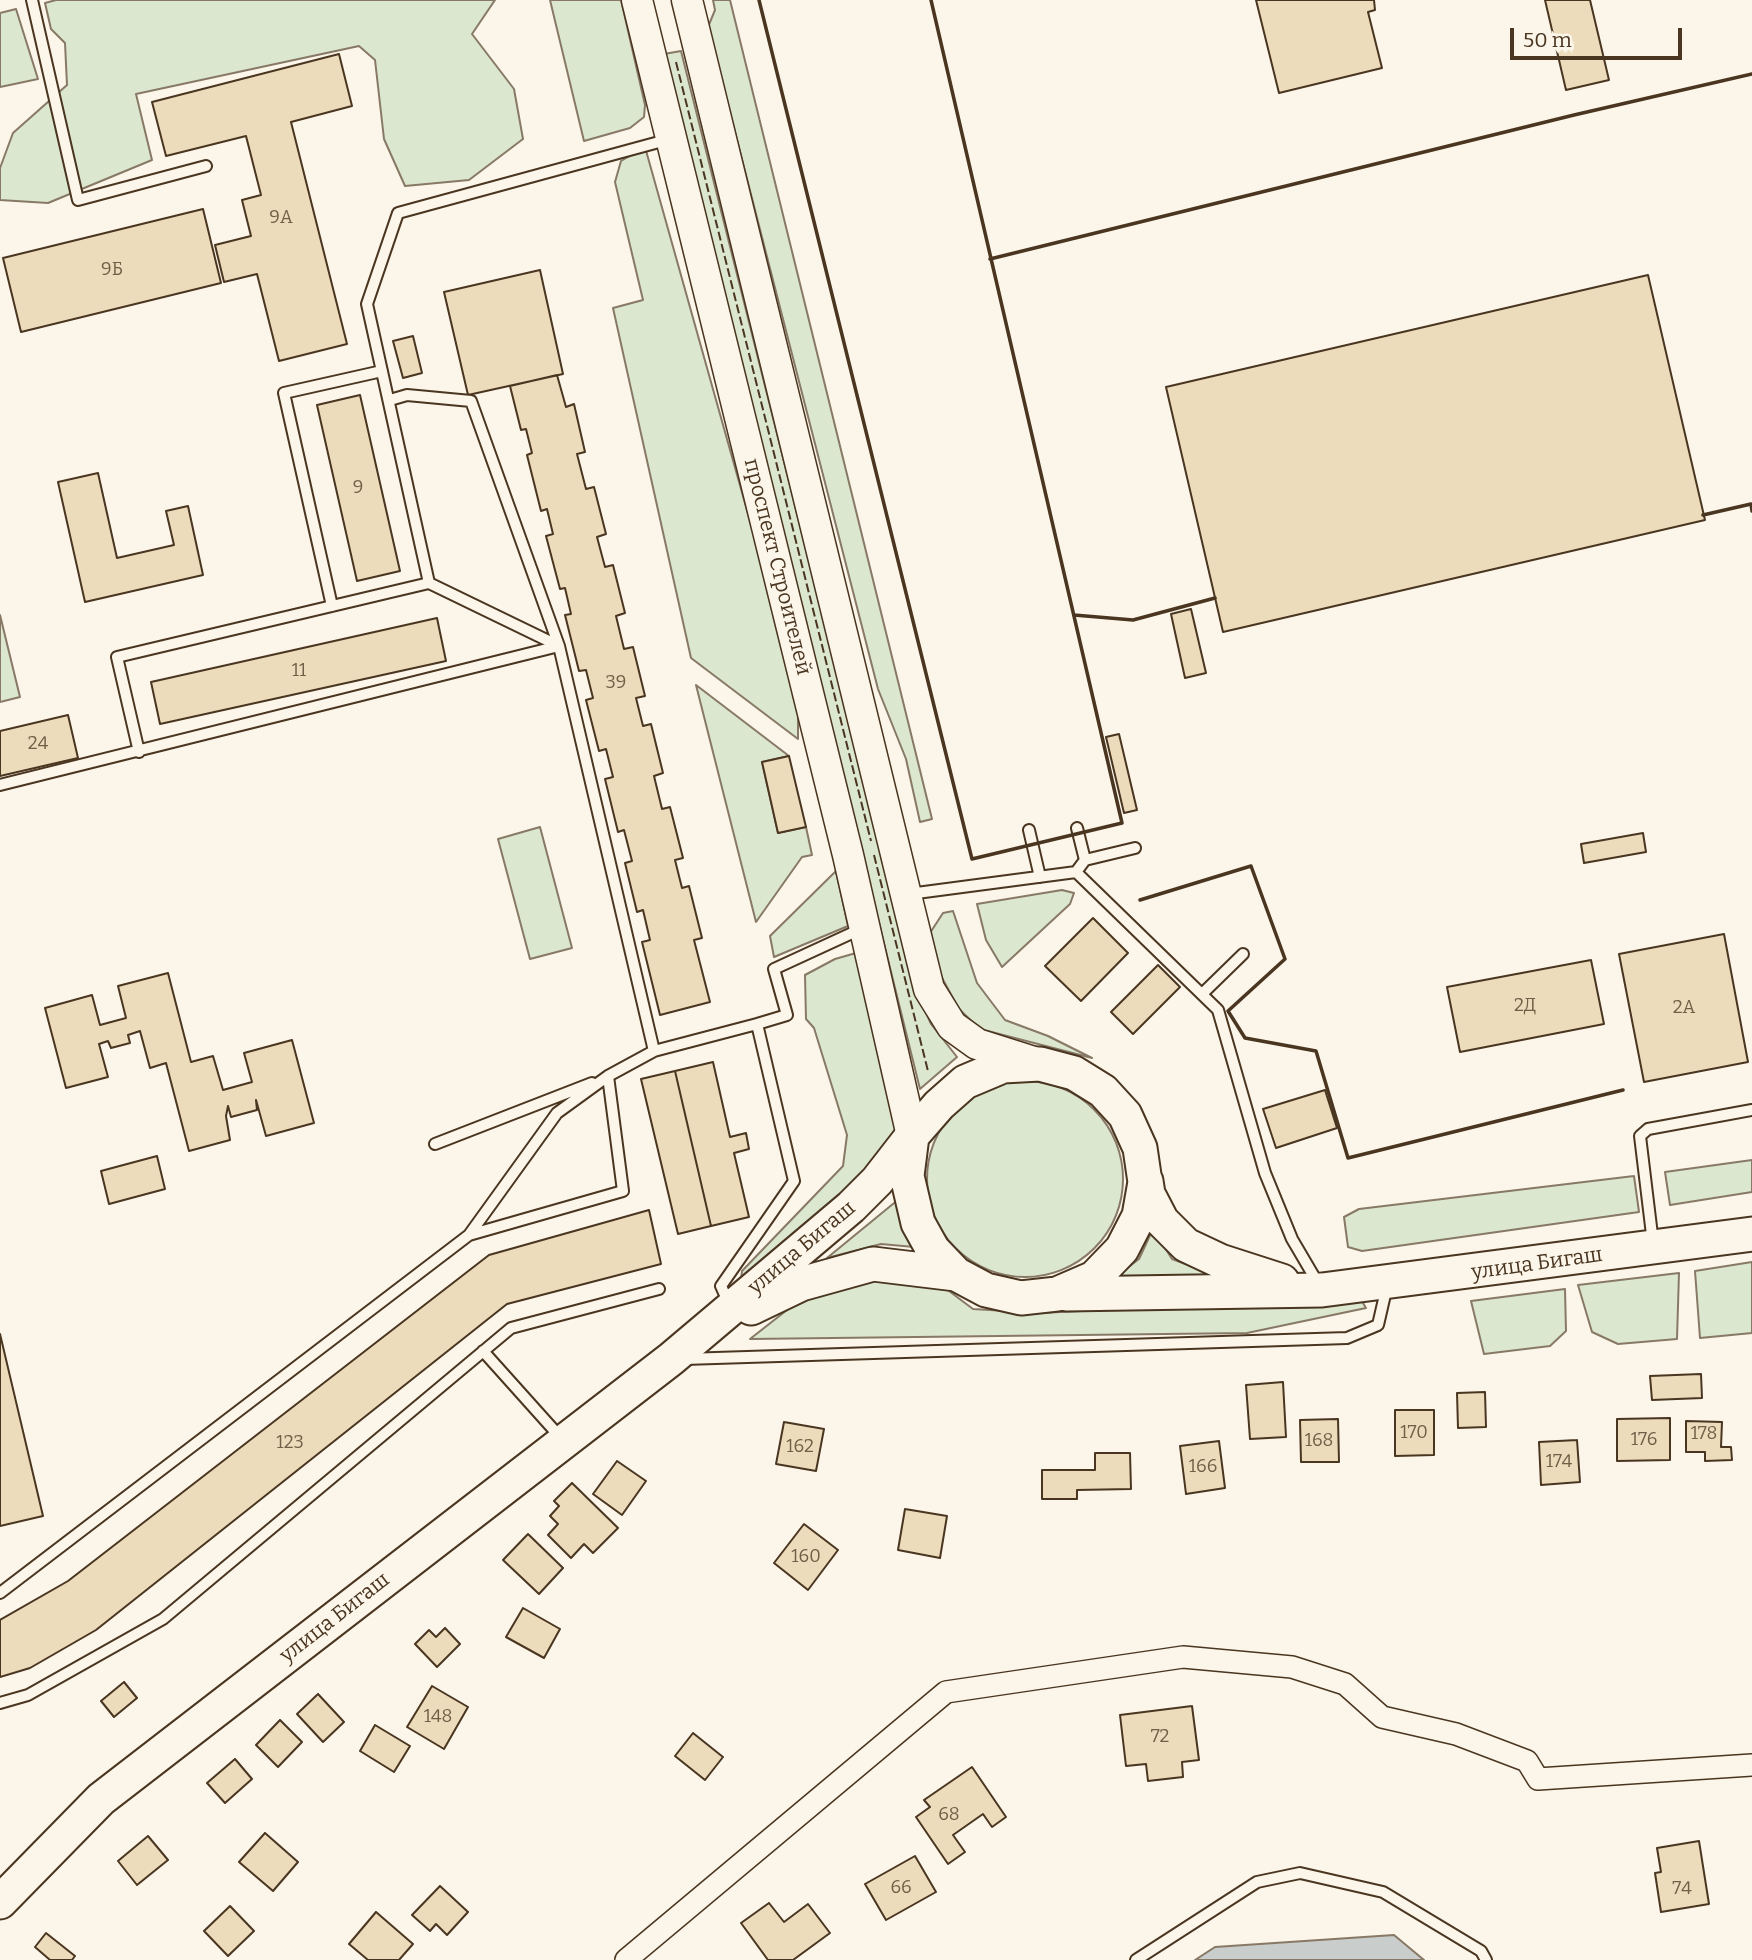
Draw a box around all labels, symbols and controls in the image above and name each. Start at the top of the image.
scale bar [1514,14,1686,58]
text: 50 m [1523,27,1572,53]
house number: 9А [269,207,293,229]
house number: 9Б [101,259,123,281]
street label: проспект Строителей [738,456,816,678]
house number: 9 [353,477,363,499]
house number: 11 [292,660,306,682]
house number: 39 [606,672,626,694]
house number: 24 [28,733,48,755]
house number: 2Д [1514,995,1536,1017]
house number: 2А [1673,997,1695,1019]
street label: улица Бигаш [743,1196,861,1300]
street label: улица Бигаш [1470,1242,1604,1286]
house number: 170 [1400,1422,1428,1444]
house number: 178 [1691,1423,1717,1445]
house number: 176 [1631,1429,1657,1451]
house number: 168 [1305,1430,1333,1452]
house number: 123 [276,1432,304,1454]
house number: 162 [786,1436,814,1458]
house number: 174 [1546,1451,1572,1473]
house number: 166 [1189,1456,1217,1478]
house number: 160 [791,1546,821,1568]
street label: улица Бигаш [275,1567,395,1669]
house number: 148 [424,1706,452,1728]
house number: 72 [1151,1726,1169,1748]
house number: 68 [938,1804,960,1826]
house number: 66 [890,1877,912,1899]
house number: 74 [1672,1878,1692,1900]

